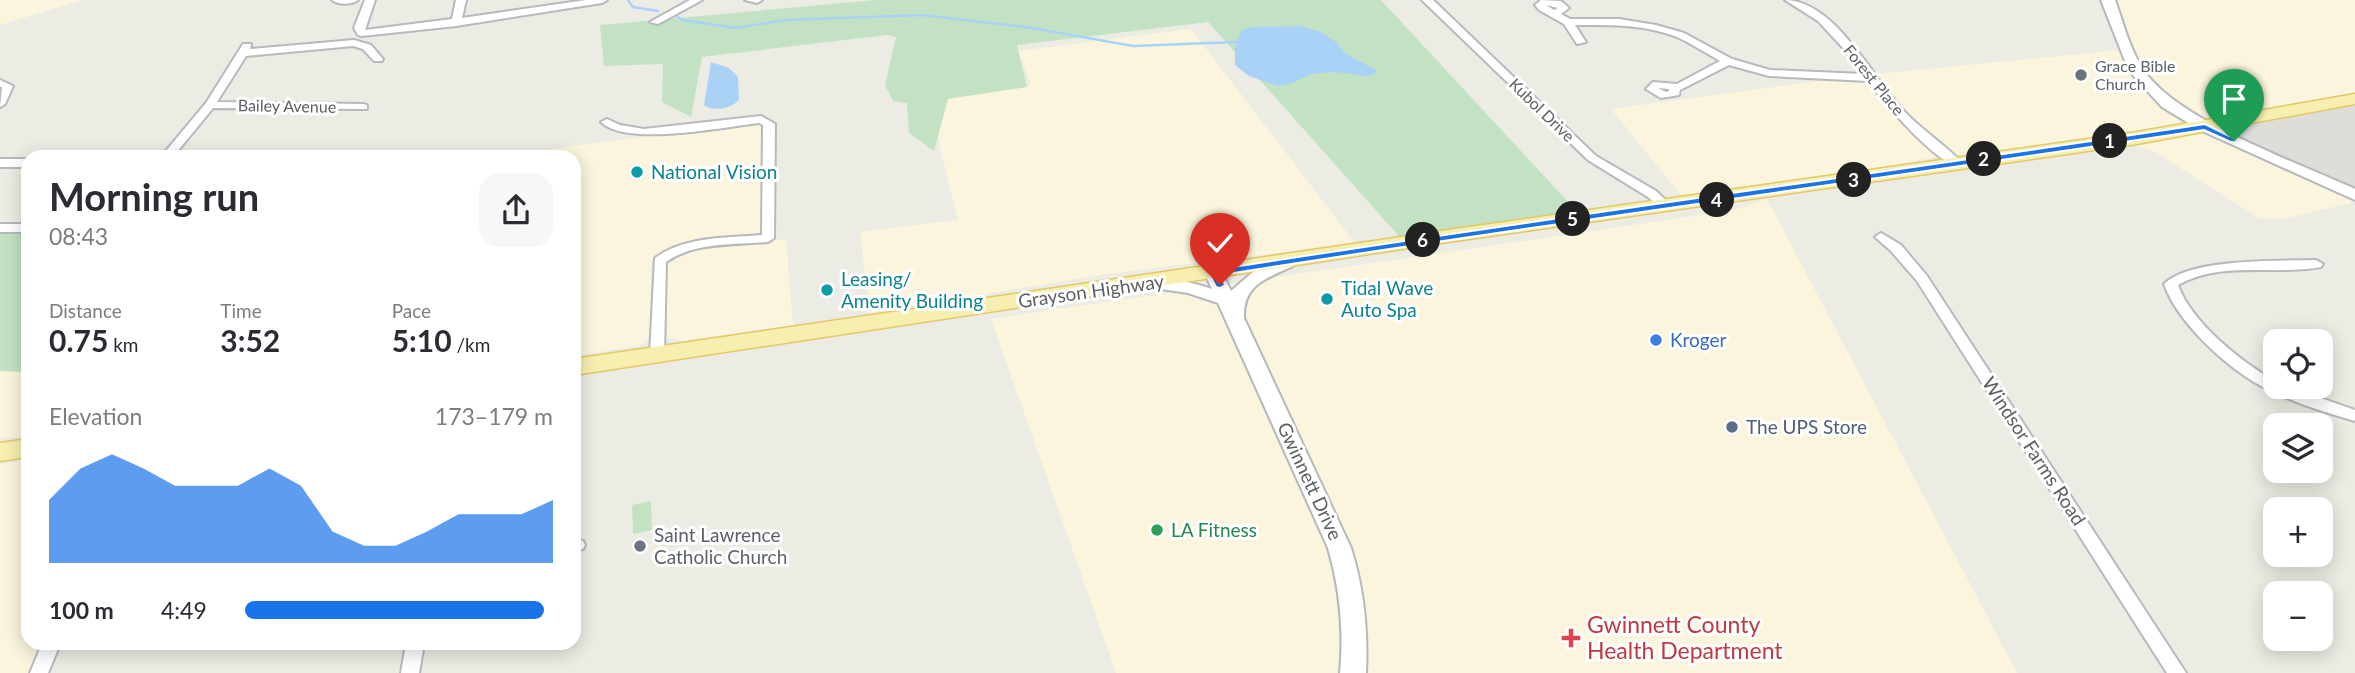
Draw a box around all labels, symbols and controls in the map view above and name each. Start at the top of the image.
street label: Forest Place [1840,41,1909,119]
place label: Grace Bible Church [2095,56,2175,93]
marker: Grace Bible Church [2073,67,2089,83]
pin [2204,69,2264,141]
street label: Kubol Drive [1506,74,1579,145]
icon: arrive [2215,80,2253,118]
street label: Bailey Avenue [238,95,336,116]
pin: 1 [2092,124,2128,158]
text: 1 [2104,129,2115,152]
pin: 2 [1966,142,2002,176]
text: 2 [1978,147,1989,170]
place label: National Vision [651,160,777,183]
pin: 3 [1836,162,1871,198]
marker: National Vision [629,164,645,180]
text: 3 [1848,168,1859,191]
text: Morning run [49,173,259,219]
button: share [479,173,553,247]
pin: 4 [1700,182,1734,218]
text: 4 [1711,188,1722,211]
pin: 5 [1556,202,1590,236]
text: 5 [1567,207,1578,230]
pin [1190,213,1250,285]
text: 08:43 [49,222,108,250]
pin: 6 [1406,222,1440,258]
icon: check [1201,224,1239,262]
text: 6 [1417,228,1428,251]
place label: Leasing/ Amenity Building [841,267,983,312]
street label: Grayson Highway [1017,269,1166,312]
place label: Tidal Wave Auto Spa [1341,276,1433,321]
marker: Leasing/ Amenity Building [819,282,835,298]
marker: Tidal Wave Auto Spa [1319,291,1335,307]
text: Distance [49,299,122,322]
text: Time [220,299,262,322]
text: Pace [392,299,431,322]
text: 0.75 [49,322,108,358]
text: 3:52 [220,322,280,358]
text: 5:10 [392,322,452,358]
place label: Kroger [1670,328,1727,351]
map controls [2263,329,2333,651]
button: locate [2263,329,2333,399]
marker: Kroger [1648,332,1664,348]
text: km [108,333,138,356]
text: /km [452,333,490,356]
street label: Windsor Farms Road [1978,372,2091,529]
text: Elevation [49,402,142,430]
text: 173–179 m [435,402,553,430]
button: layers [2263,413,2333,483]
place label: The UPS Store [1746,415,1867,438]
street label: Gwinnett Drive [1273,418,1348,543]
marker: The UPS Store [1724,419,1740,435]
button: + [2263,497,2333,567]
place label: LA Fitness [1171,518,1257,541]
marker: LA Fitness [1149,522,1165,538]
place label: Saint Lawrence Catholic Church [654,523,787,568]
marker: Saint Lawrence Catholic Church [632,538,648,554]
button: − [2263,581,2333,651]
text: 100 m [49,596,114,624]
text: 4:49 [161,596,207,624]
place label: Gwinnett County Health Department [1587,610,1783,664]
marker: Gwinnett County Health Department [1561,628,1581,648]

